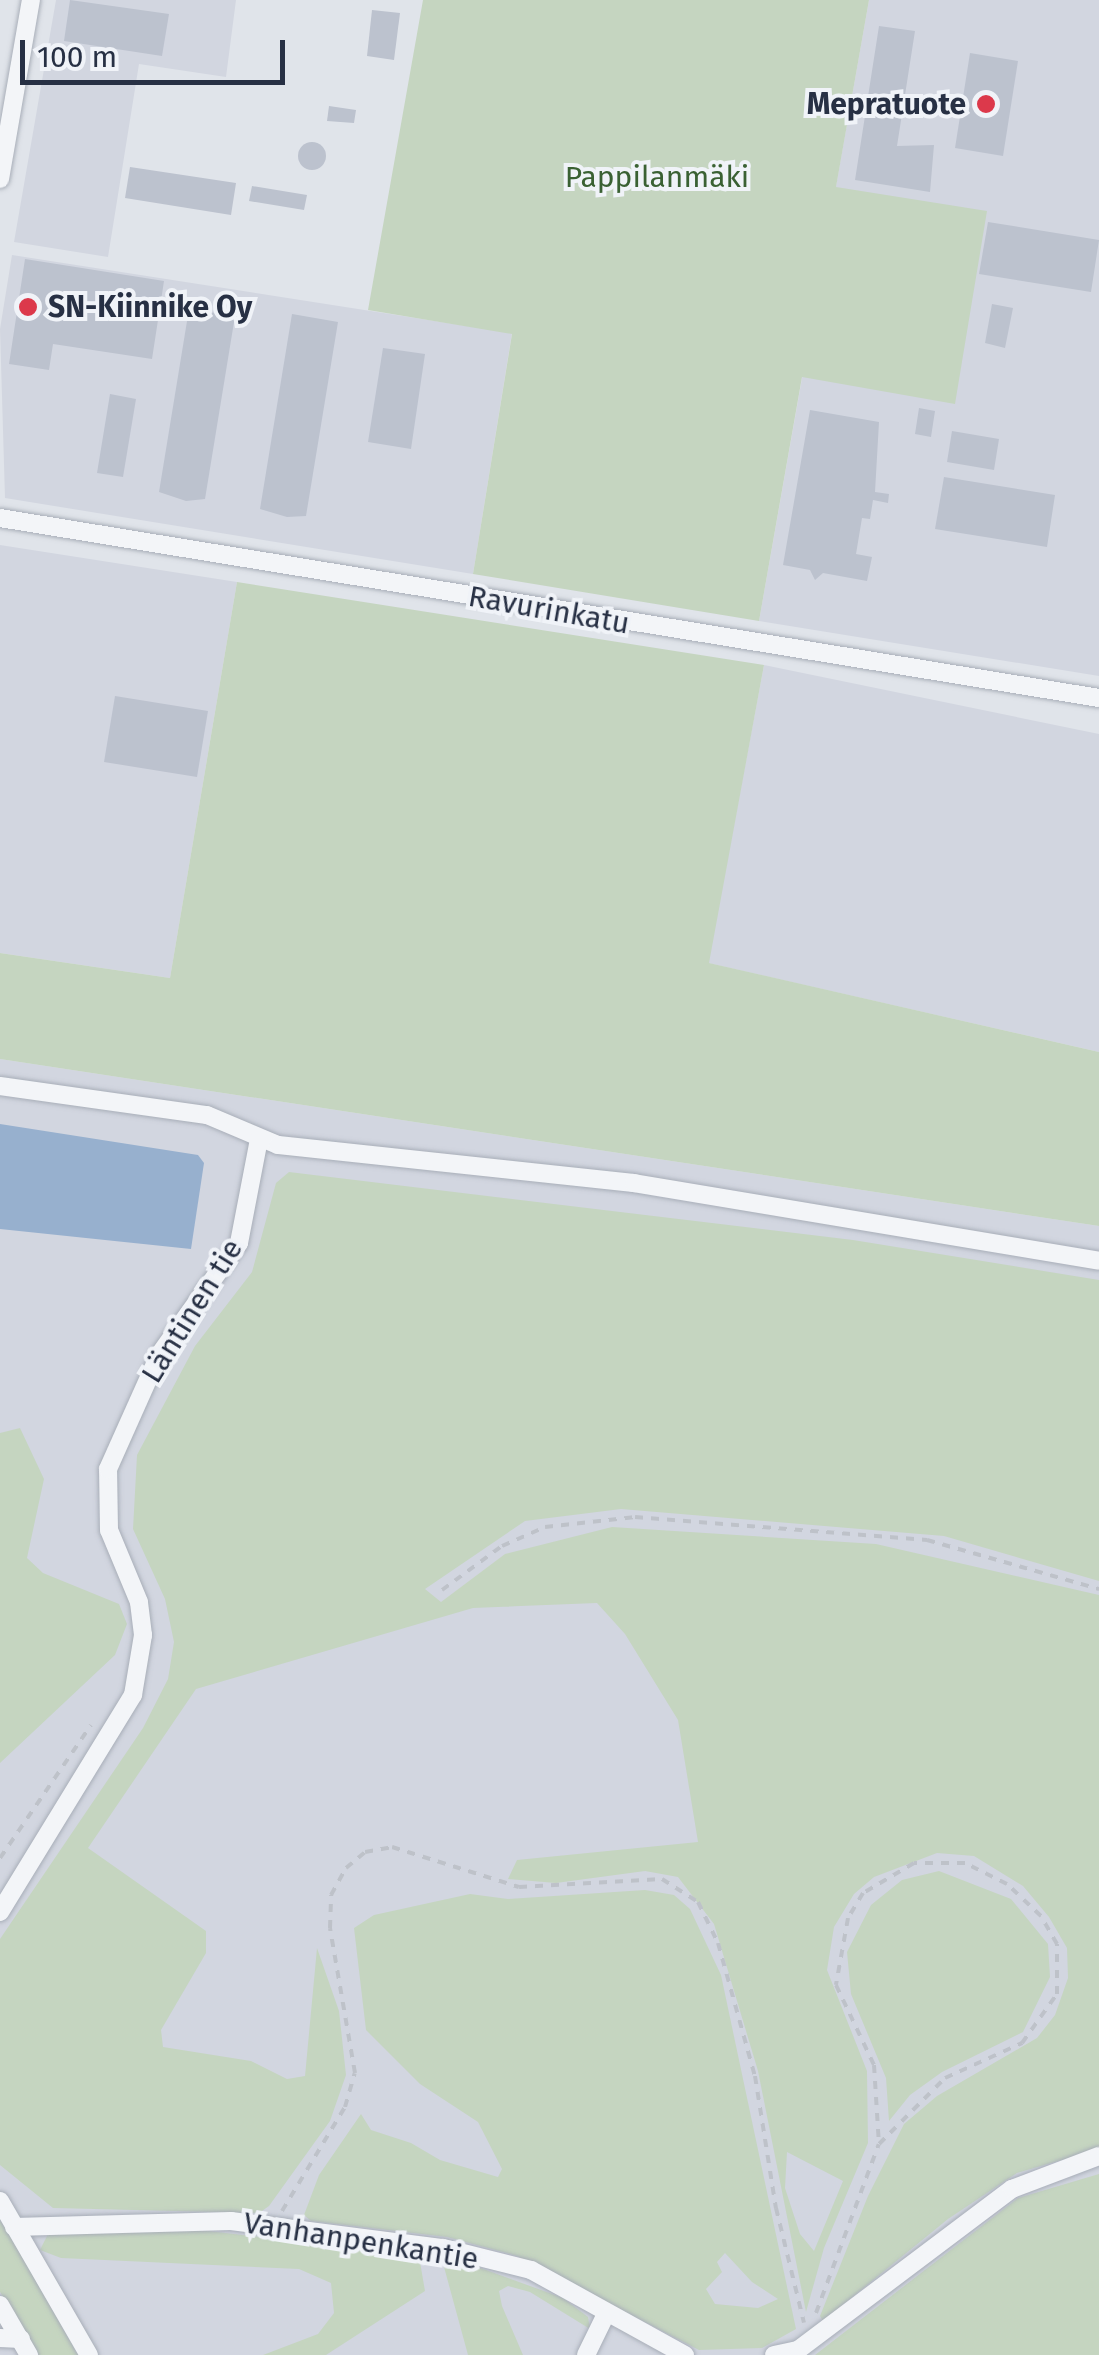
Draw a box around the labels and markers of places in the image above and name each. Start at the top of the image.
place label: Mepratuote [807,86,966,122]
marker: Mepratuote [975,93,997,115]
place label: SN-Kiinnike Oy [48,289,252,325]
marker: SN-Kiinnike Oy [17,296,39,318]

